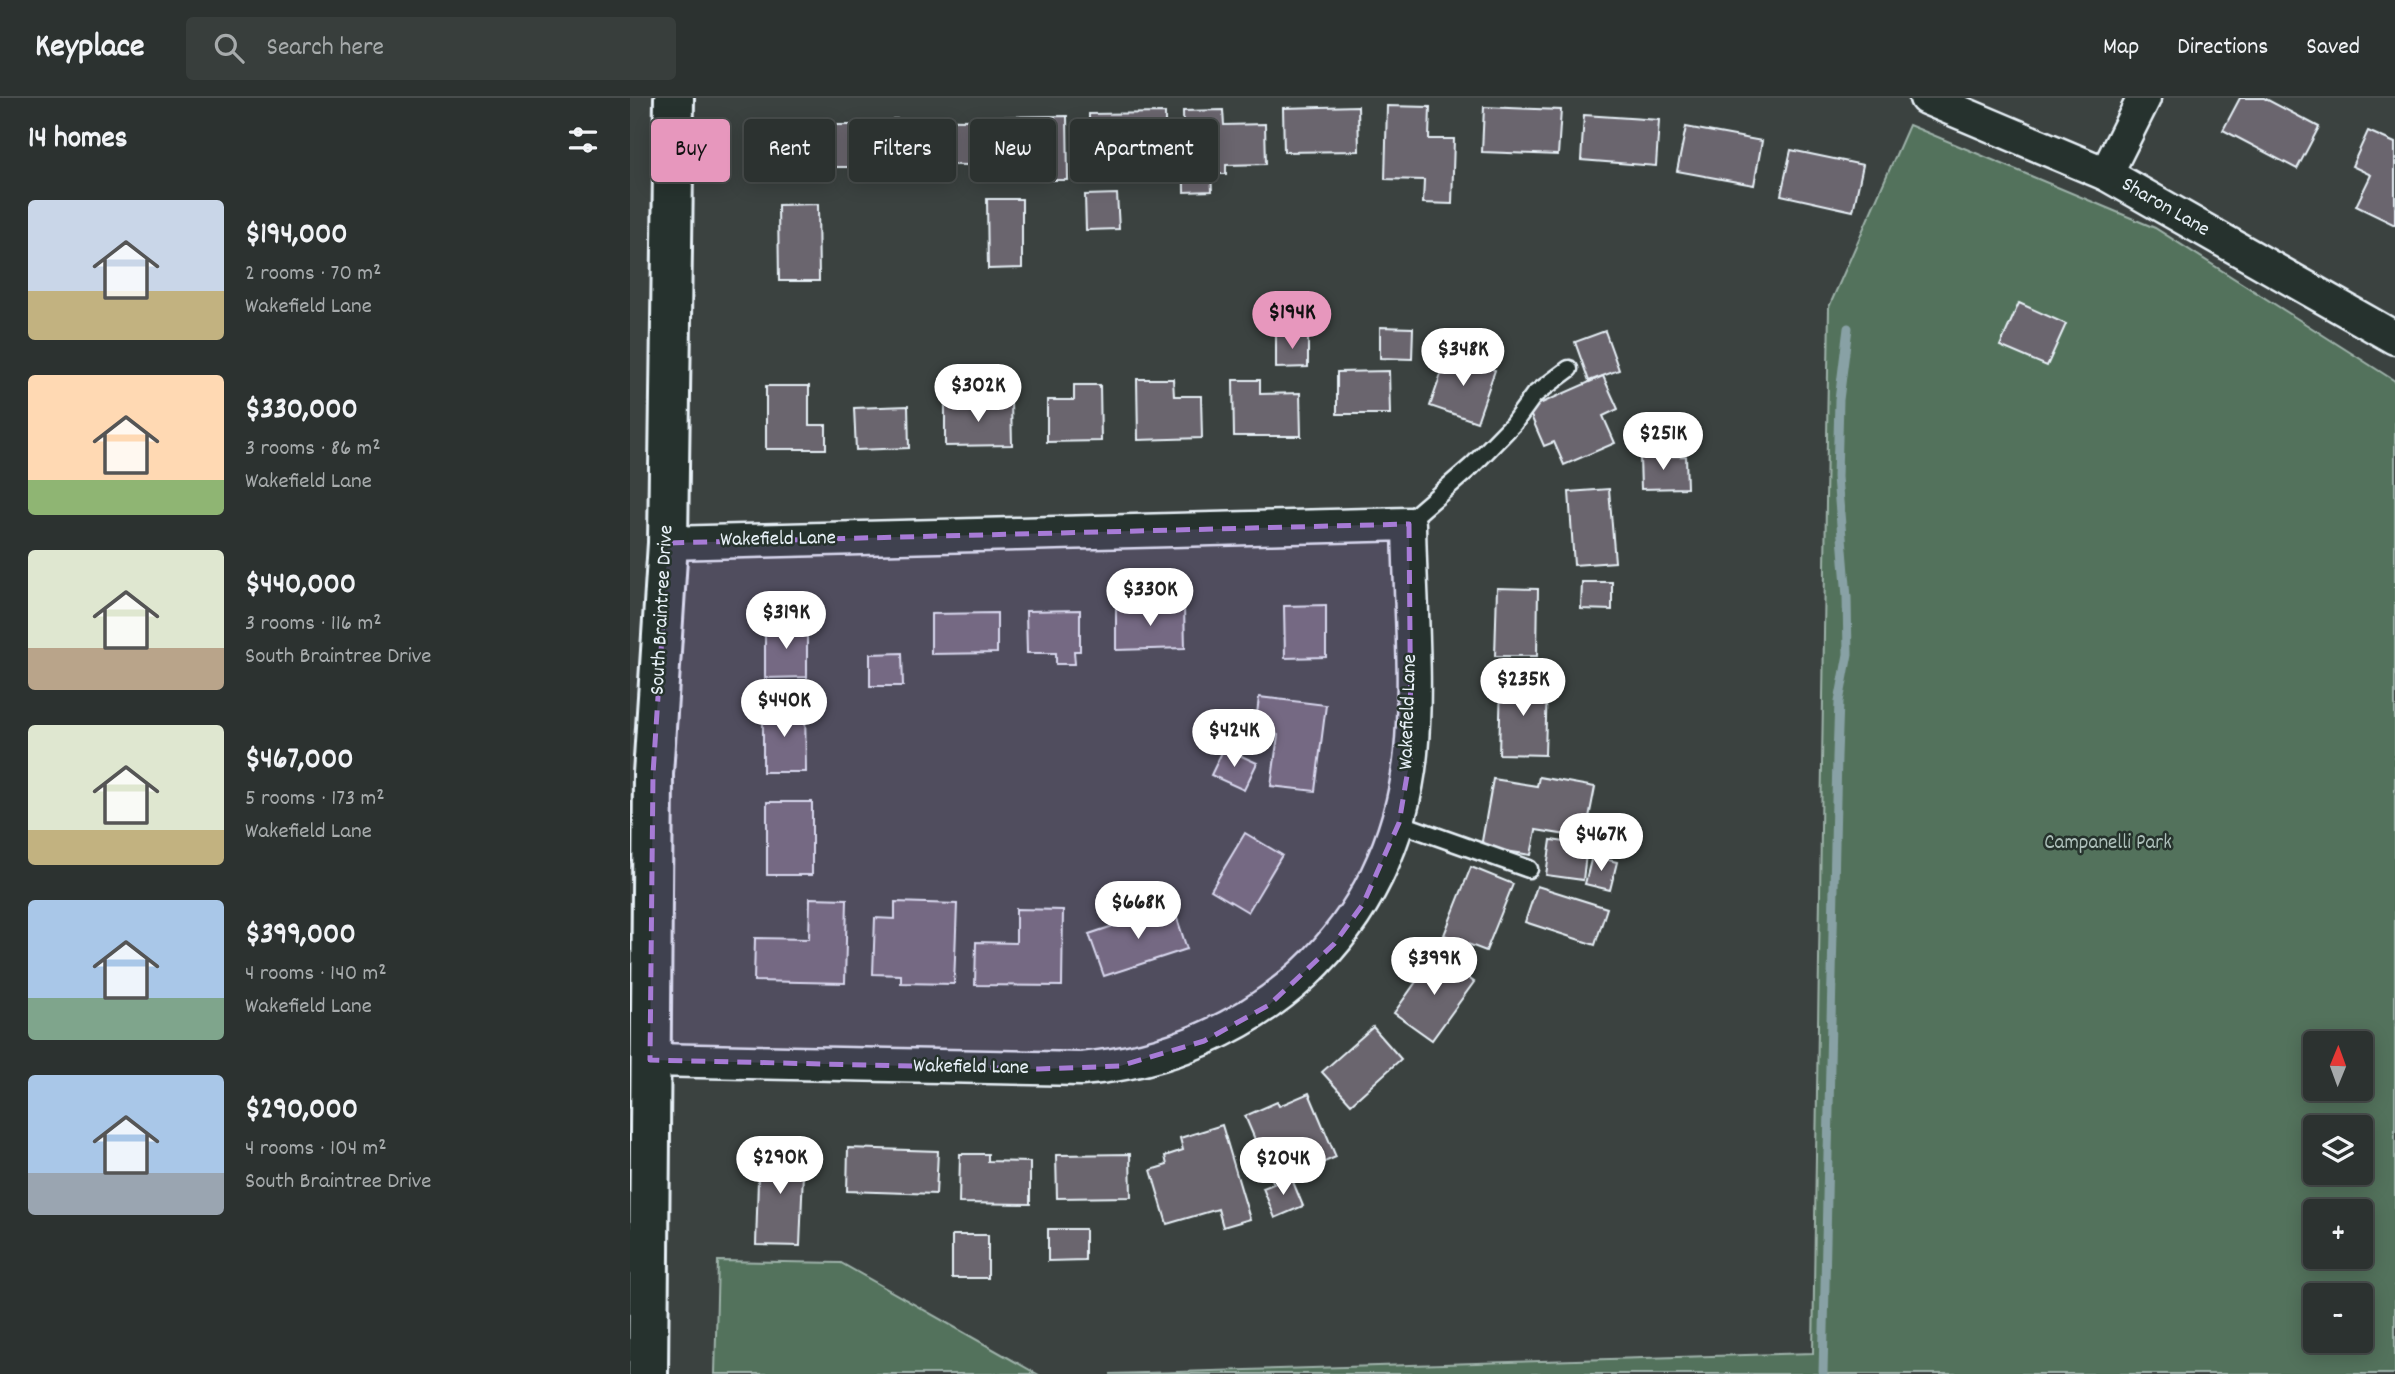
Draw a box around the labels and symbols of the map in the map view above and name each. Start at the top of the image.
street label: Sharon Lane [2115,171,2215,245]
pin: $194K [1243,292,1341,351]
pin: $348K [1414,328,1512,388]
pin: $302K [929,364,1027,424]
pin: $251K [1614,412,1712,472]
street label: South Braintree Drive [644,524,682,696]
street label: Wakefield Lane [720,524,836,556]
pin: $330K [1101,568,1199,628]
pin: $319K [737,592,835,651]
street label: Wakefield Lane [1392,654,1426,770]
pin: $235K [1474,658,1572,718]
pin: $440K [735,680,833,739]
pin: $424K [1185,710,1283,769]
pin: $467K [1552,814,1650,873]
park label: Campanelli Park [2044,829,2172,859]
pin: $668K [1089,882,1187,941]
pin: $399K [1385,937,1483,997]
north arrow [2303,1031,2373,1101]
street label: Wakefield Lane [913,1052,1029,1084]
pin: $290K [731,1136,829,1196]
pin: $204K [1234,1138,1332,1197]

